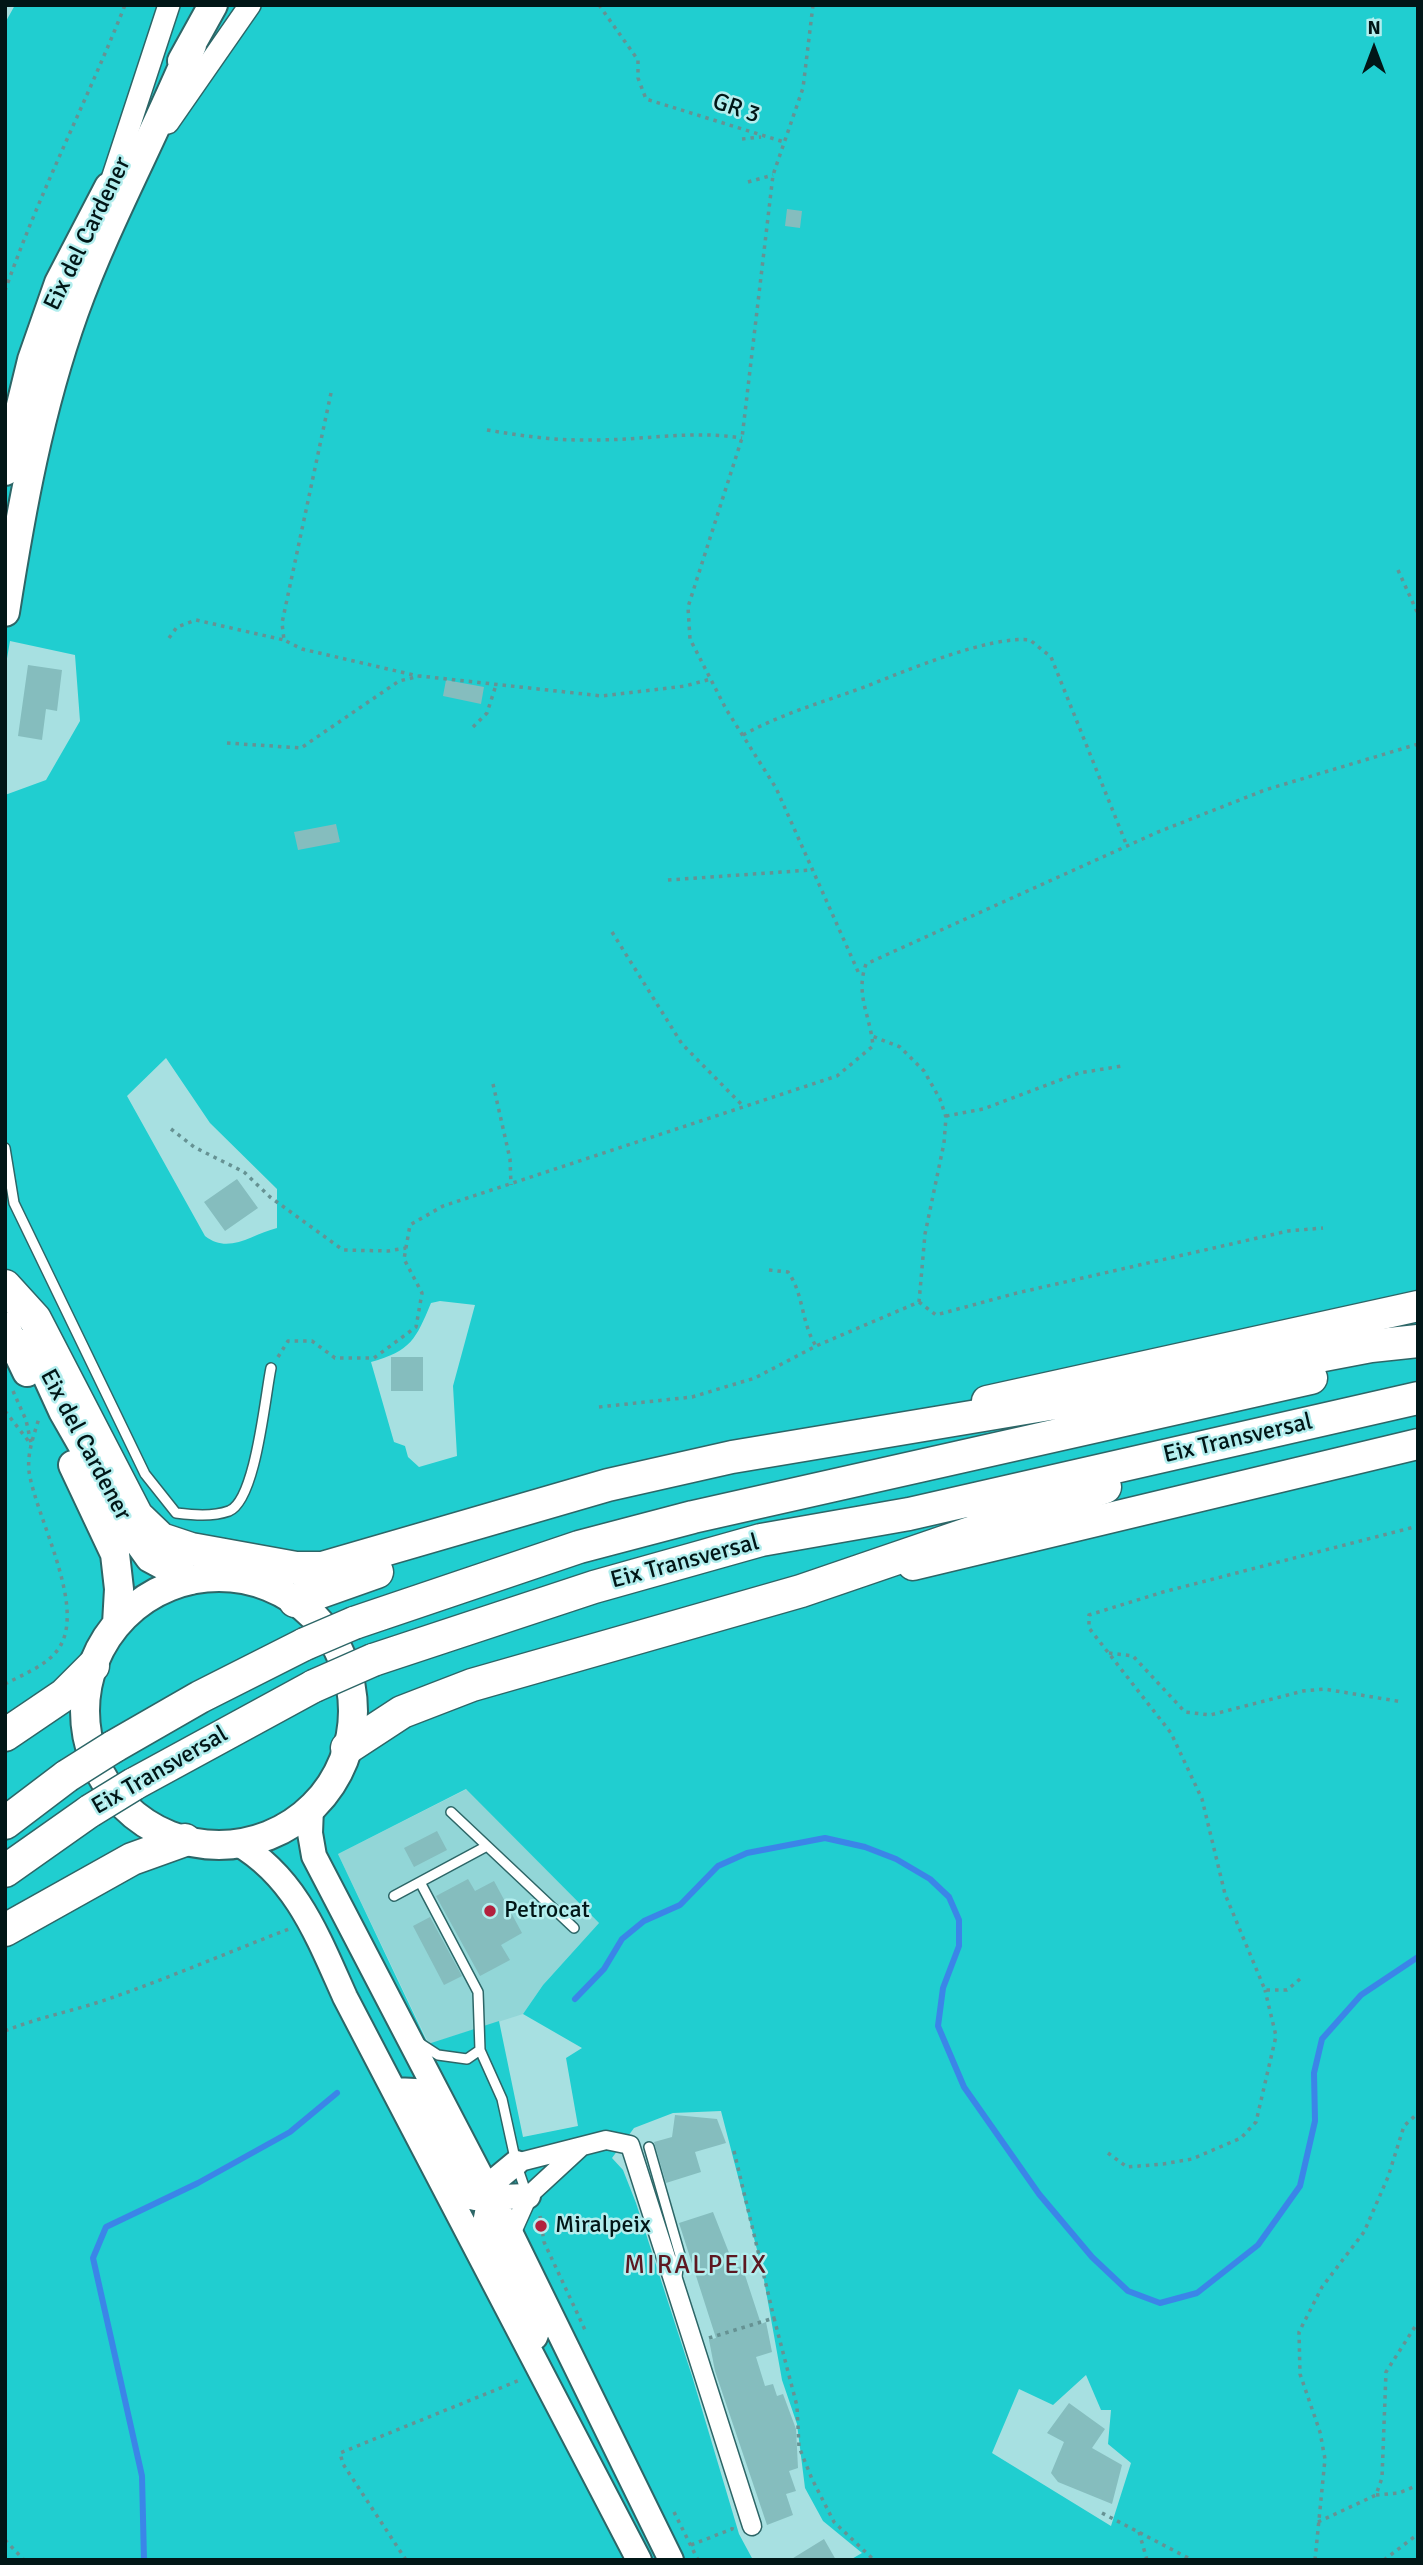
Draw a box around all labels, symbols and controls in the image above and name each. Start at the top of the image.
north arrow [1339,14,1409,84]
text: N [1367,16,1381,40]
street label: GR 3 [709,88,763,130]
street label: Eix del Cardener [38,153,138,315]
street label: Eix del Cardener [33,1364,137,1526]
street label: Eix Transversal [1160,1408,1316,1470]
street label: Eix Transversal [608,1528,762,1596]
street label: Eix Transversal [87,1720,233,1822]
place label: Petrocat [504,1897,590,1925]
marker: Petrocat [482,1903,498,1919]
place label: Miralpeix [555,2212,651,2240]
marker: Miralpeix [533,2218,549,2234]
district label: MIRALPEIX [625,2250,767,2282]

